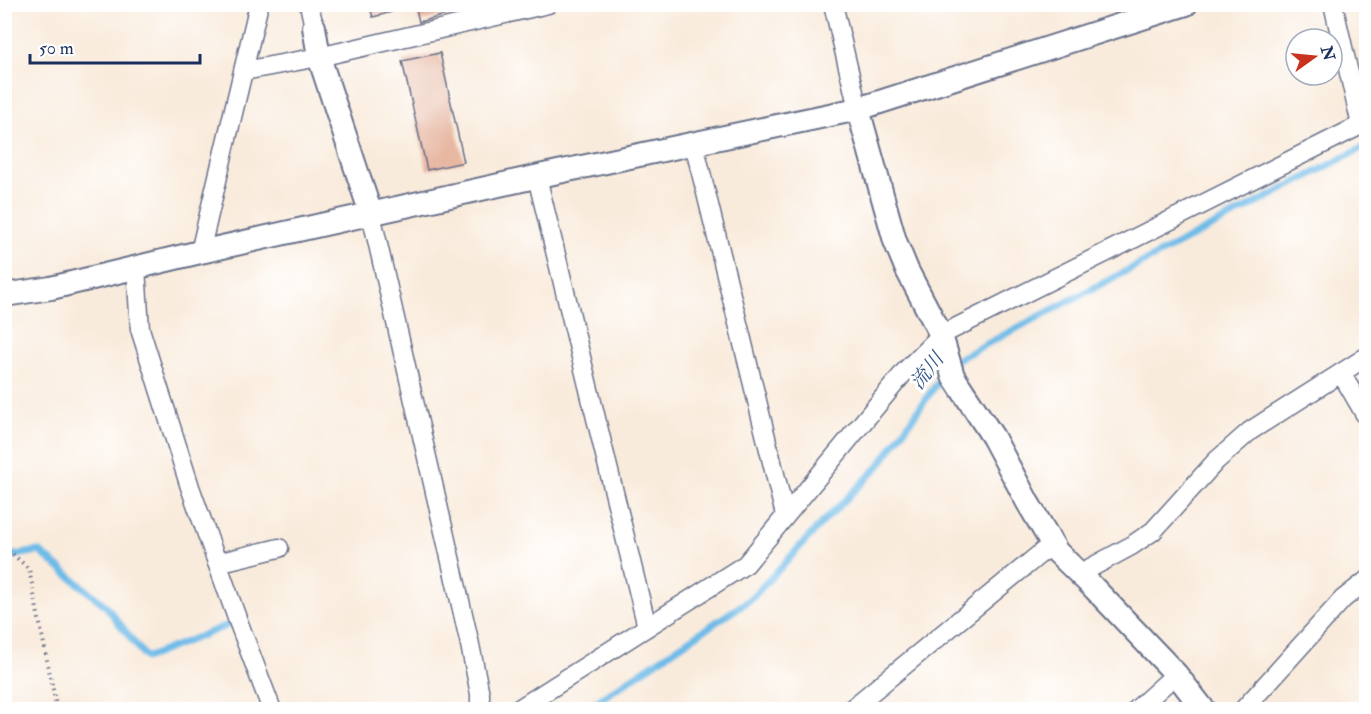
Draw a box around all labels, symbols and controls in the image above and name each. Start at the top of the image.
scale bar [30,27,200,65]
north arrow [1284,27,1344,87]
text: 50 m [39,37,74,60]
text: N [1316,43,1339,64]
water label: 流川 [905,346,950,394]

